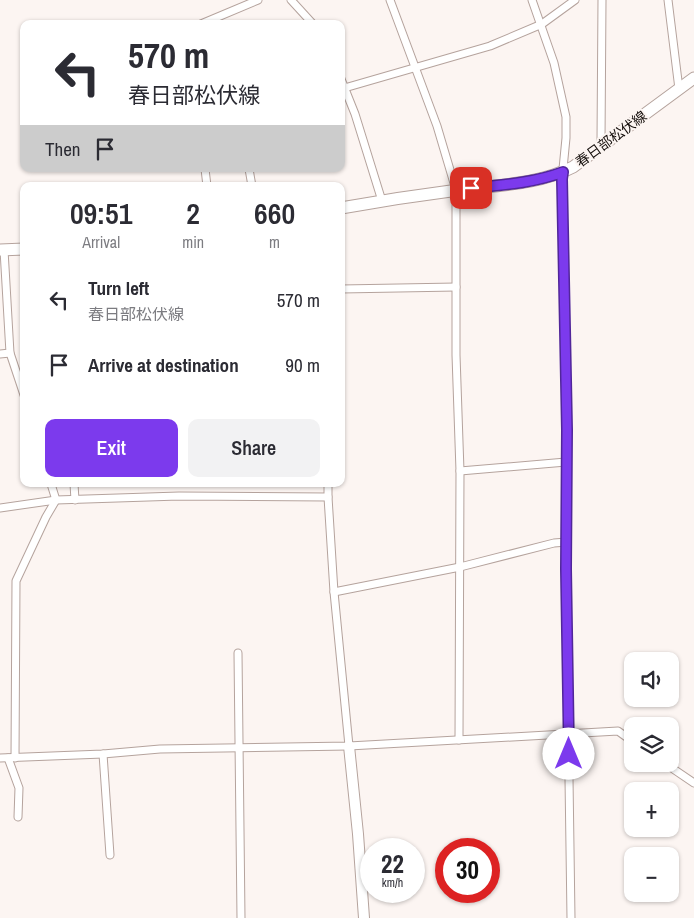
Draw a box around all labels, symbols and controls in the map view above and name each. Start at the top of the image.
text: 570 m [128,32,209,79]
icon: left [45,40,110,105]
text: 春日部松伏線 [128,80,260,110]
street label: 春日部松伏線 [572,107,650,171]
icon: arrive [91,135,119,163]
text: Then [45,136,81,162]
pin [450,167,492,209]
icon: arrive [457,174,485,202]
text: 09:51 [70,193,132,233]
text: 2 [186,193,200,233]
text: 660 [254,193,295,233]
text: Arrival [82,231,120,253]
text: min [182,231,204,253]
text: m [269,231,280,253]
text: Turn left [88,275,149,301]
icon: left [45,286,73,314]
text: 570 m [277,287,320,313]
text: 春日部松伏線 [88,303,184,325]
icon: arrive [45,351,73,379]
text: Arrive at destination [88,352,239,378]
text: 90 m [285,352,320,378]
button: Exit [45,419,178,477]
button: Share [188,419,320,477]
map controls [624,652,679,902]
button: sound [624,652,679,707]
button: layers [624,717,679,772]
position arrow [542,727,594,779]
button: + [624,782,679,837]
speed limit sign: 30 [435,838,500,903]
text: 22 [381,847,404,881]
button: − [624,847,679,902]
text: km/h [382,875,403,891]

